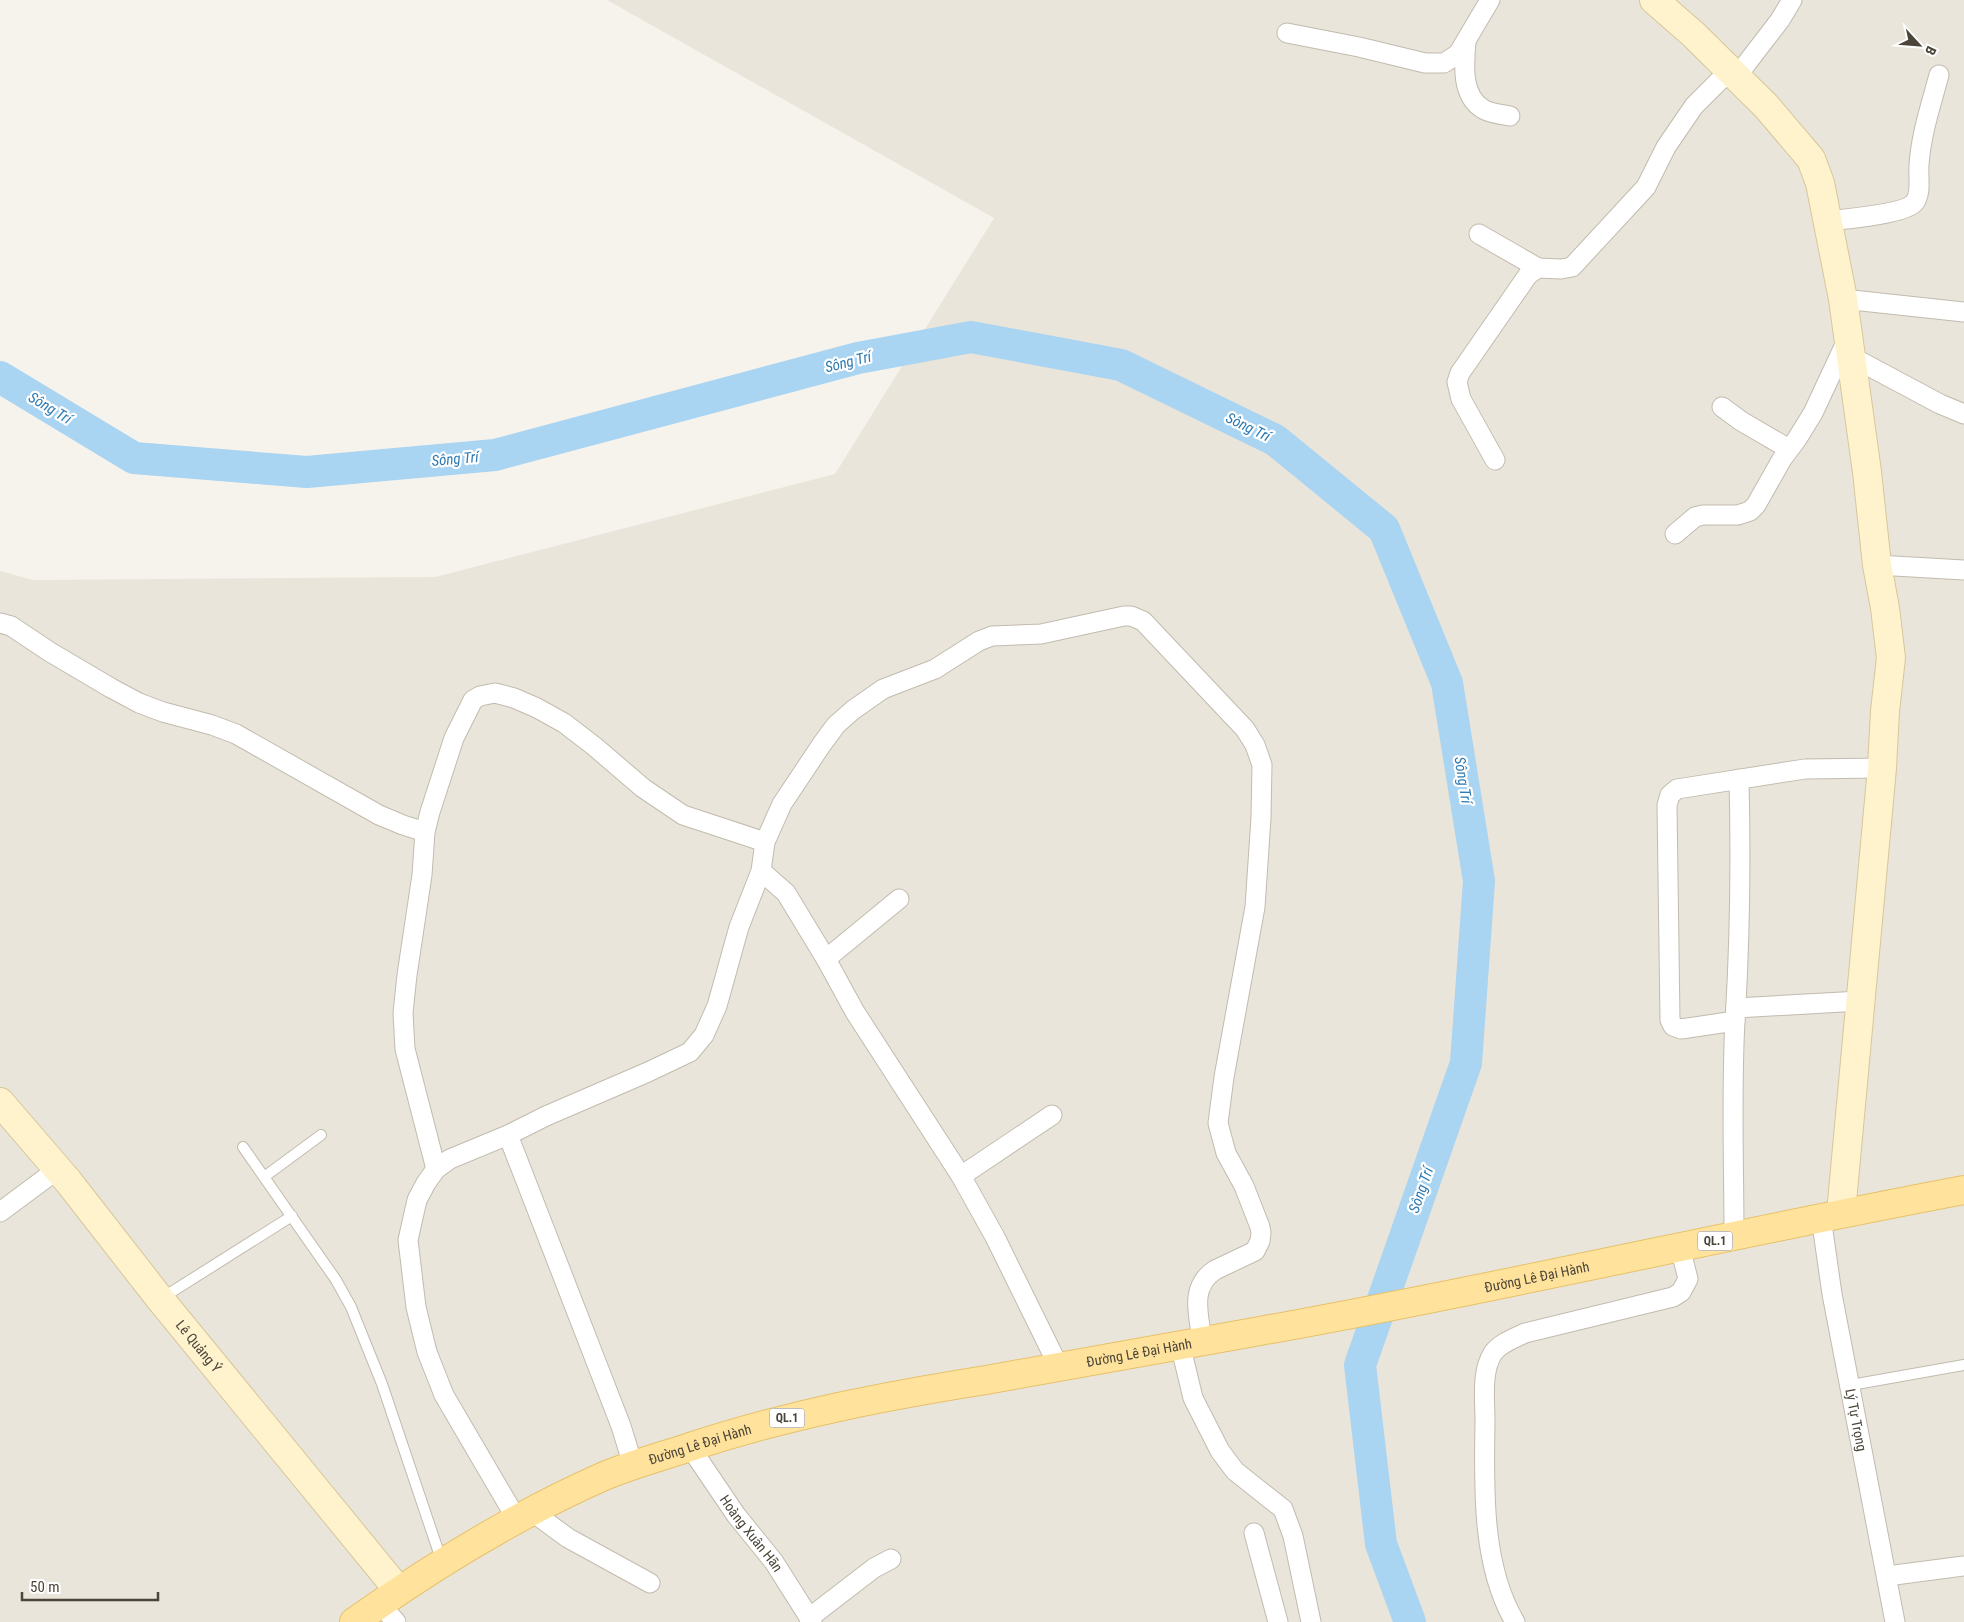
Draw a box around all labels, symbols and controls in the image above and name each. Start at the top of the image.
north arrow [1894,20,1944,70]
text: B [1922,44,1940,58]
water label: Sông Trí [823,347,876,376]
water label: Sông Trí [25,388,77,429]
water label: Sông Trí [1223,409,1275,447]
water label: Sông Trí [431,448,482,470]
water label: Sông Trí [1450,755,1476,807]
water label: Sông Trí [1405,1162,1438,1215]
road number: QL.1 [1698,1232,1732,1250]
street label: Đường Lê Đại Hành [1483,1258,1591,1296]
street label: Lê Quảng Ý [173,1317,226,1376]
street label: Đường Lê Đại Hành [1085,1335,1193,1370]
street label: Lý Tự Trọng [1842,1387,1870,1453]
road number: QL.1 [770,1409,804,1428]
street label: Đường Lê Đại Hành [646,1421,753,1468]
street label: Hoàng Xuân Hãn [717,1492,786,1575]
scale bar [22,1570,159,1602]
text: 50 m [30,1578,60,1596]

